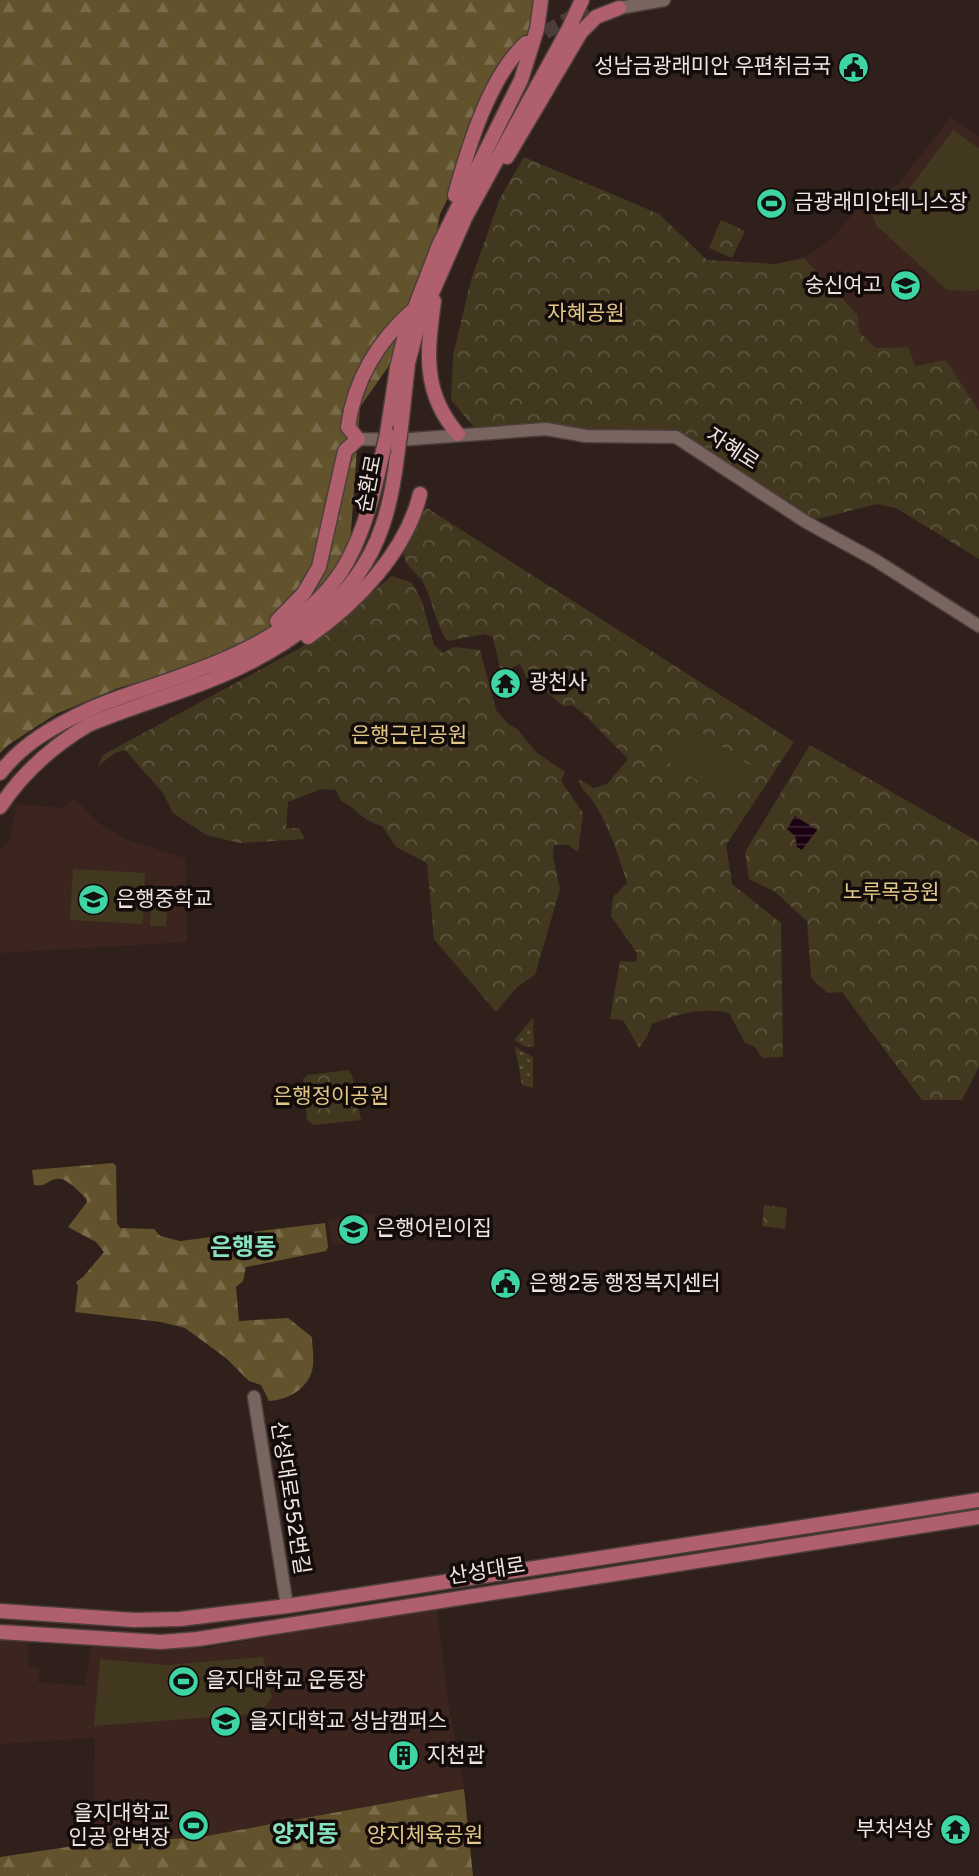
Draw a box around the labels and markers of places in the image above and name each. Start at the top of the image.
public building icon: 성남금광래미안 우편취금국 [837,50,871,84]
place label: 성남금광래미안 우편취금국 [594,54,831,81]
sports icon: 금광래미안테니스장 [754,186,788,220]
place label: 금광래미안테니스장 [794,190,968,217]
school or university icon: 숭신여고 [888,269,922,303]
place label: 숭신여고 [805,273,882,300]
temple icon: 광천사 [489,666,523,700]
place label: 광천사 [529,670,587,697]
school or university icon: 은행중학교 [76,883,110,917]
place label: 은행중학교 [116,887,213,914]
school or university icon: 은행어린이집 [336,1212,370,1246]
place label: 은행어린이집 [376,1216,492,1243]
public building icon: 은행2동 행정복지센터 [489,1267,523,1301]
place label: 은행2동 행정복지센터 [529,1271,721,1298]
sports icon: 을지대학교 운동장 [166,1664,200,1698]
place label: 을지대학교 운동장 [206,1668,366,1695]
school or university icon: 을지대학교 성남캠퍼스 [209,1705,243,1739]
place label: 을지대학교 성남캠퍼스 [249,1709,447,1736]
building icon: 지천관 [387,1739,421,1773]
place label: 지천관 [427,1743,485,1770]
place label: 을지대학교 인공 암벽장 [68,1801,170,1852]
sports icon: 을지대학교 인공 암벽장 [176,1809,210,1843]
temple icon: 부처석상 [939,1813,973,1847]
place label: 부처석상 [856,1817,933,1844]

